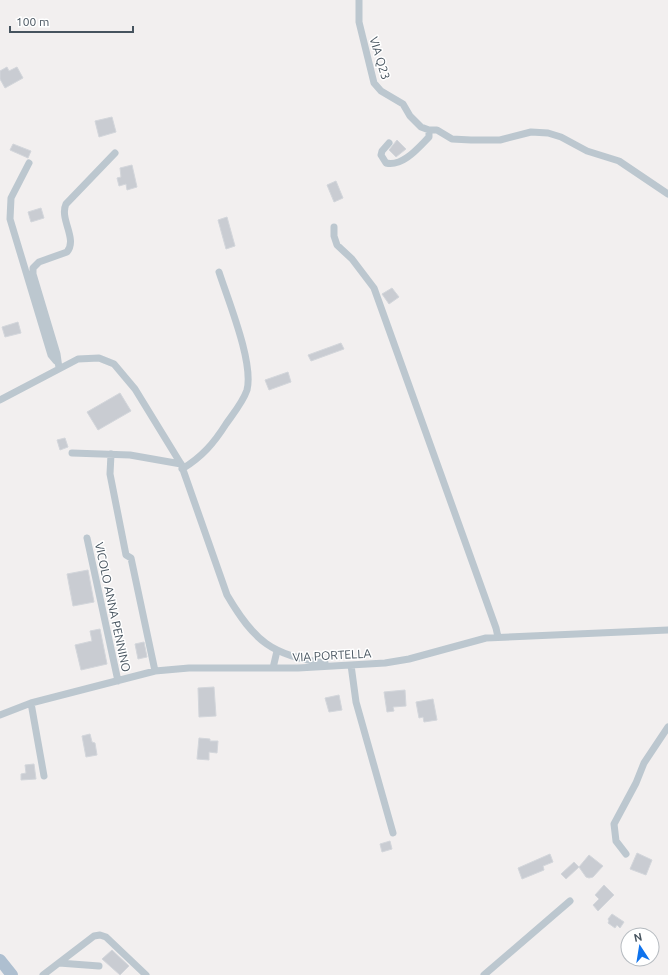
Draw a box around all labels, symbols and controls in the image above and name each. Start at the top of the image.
scale bar [10,8,133,34]
text: 100 m [16,15,49,28]
street label: VIA Q23 [367,35,393,81]
street label: VICOLO ANNA PENNINO [93,541,133,673]
street label: VIA PORTELLA [292,646,372,664]
north arrow [620,927,660,967]
text: N [633,930,643,944]

